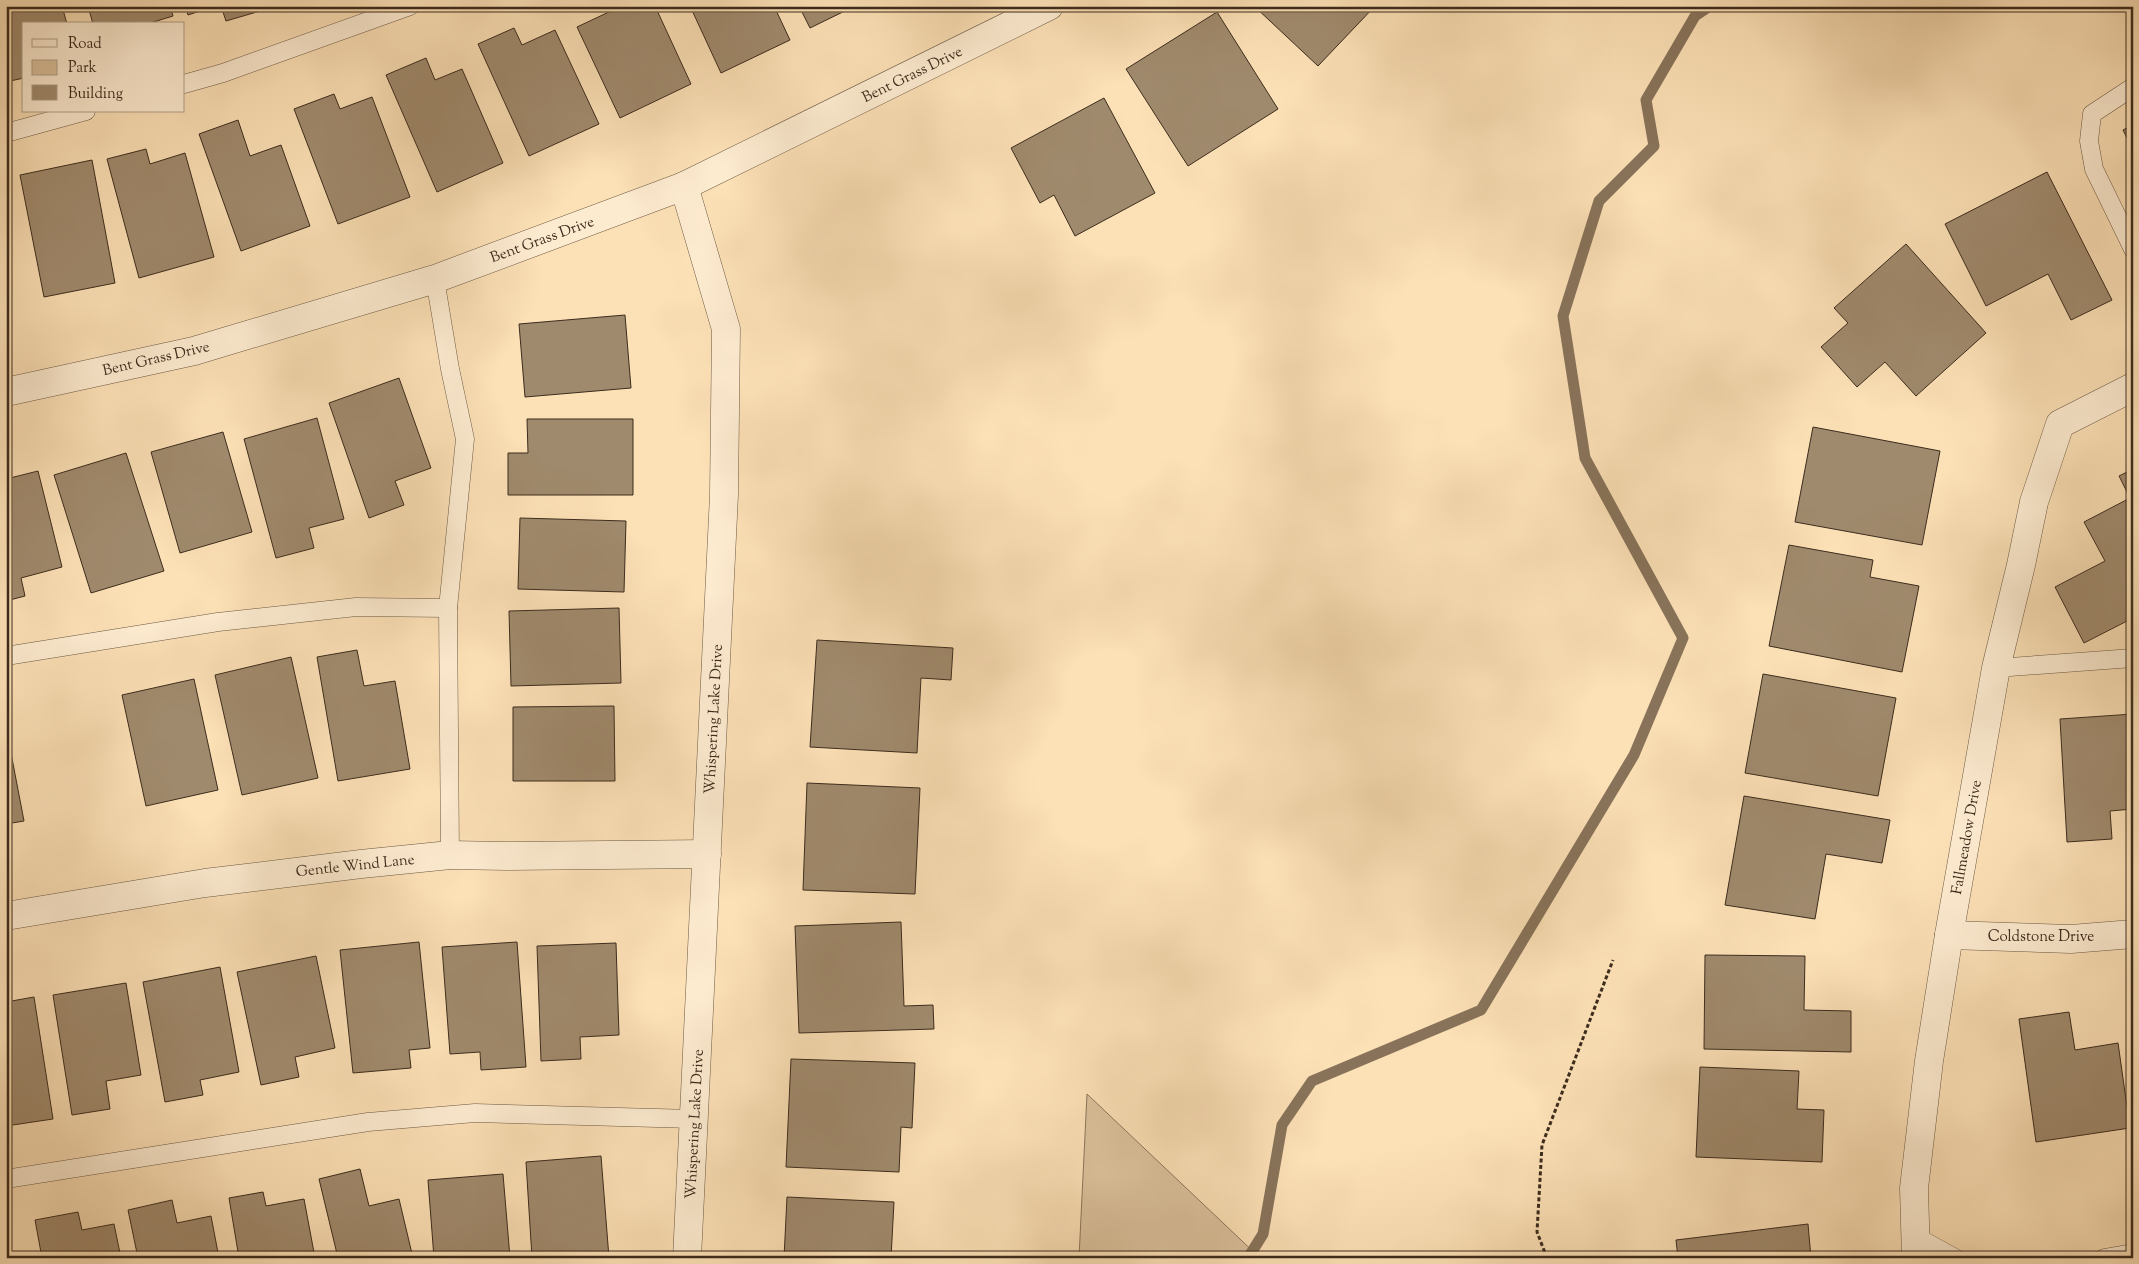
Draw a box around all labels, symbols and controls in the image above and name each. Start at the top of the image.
legend [22,22,185,112]
text: Road [68,34,102,55]
street label: Bent Grass Drive [859,42,966,109]
text: Park [68,58,97,79]
text: Building [68,84,123,105]
street label: Bent Grass Drive [488,212,597,269]
street label: Bent Grass Drive [101,337,212,382]
street label: Whispering Lake Drive [700,644,729,795]
street label: Fallmeadow Drive [1947,778,1988,896]
street label: Gentle Wind Lane [295,850,416,883]
street label: Coldstone Drive [1988,927,2094,948]
street label: Whispering Lake Drive [681,1049,710,1200]

